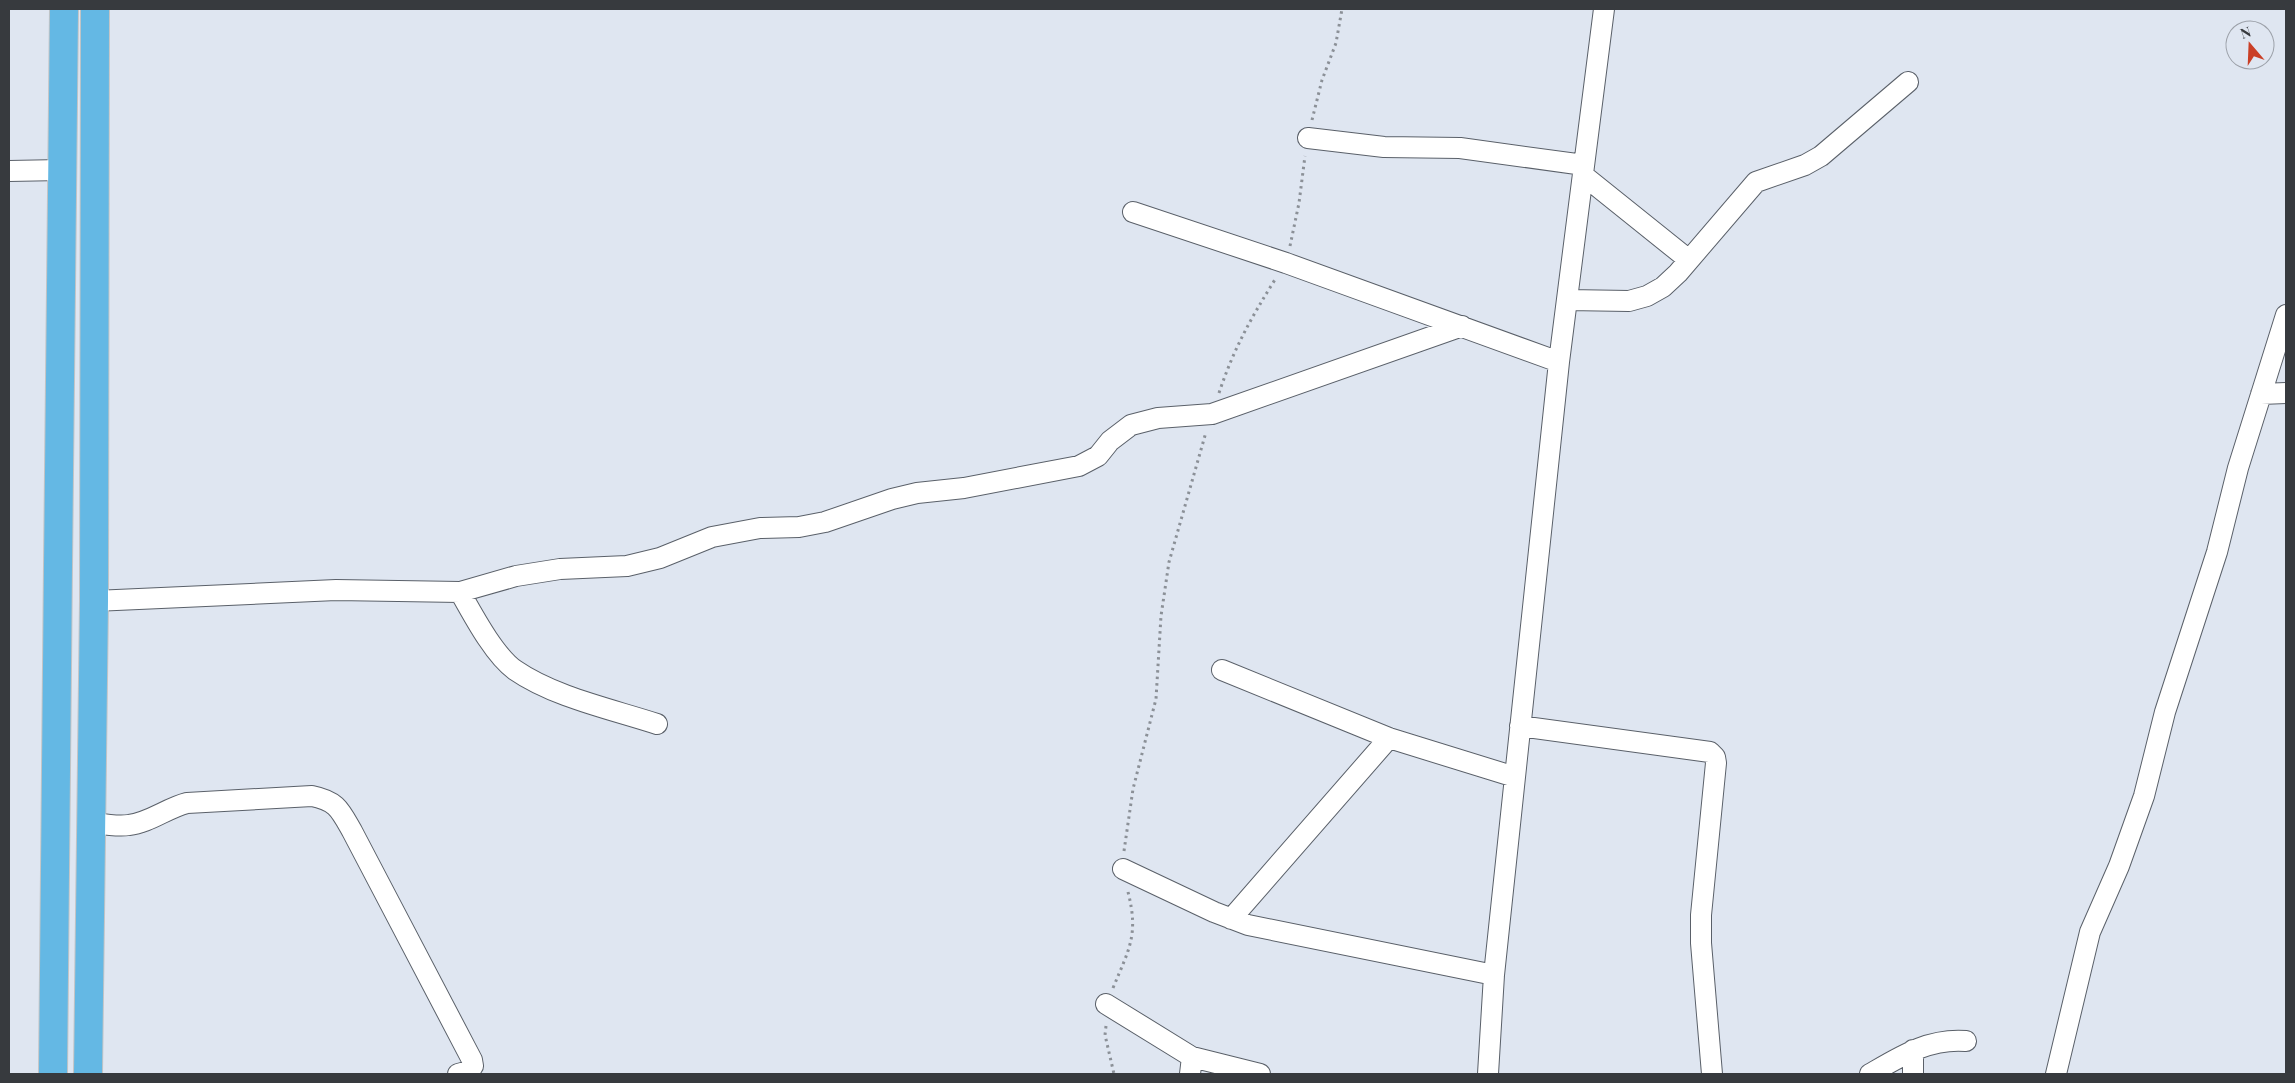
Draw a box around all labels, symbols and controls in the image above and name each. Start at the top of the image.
north arrow [2225,20,2275,70]
text: N [2238,22,2253,43]

